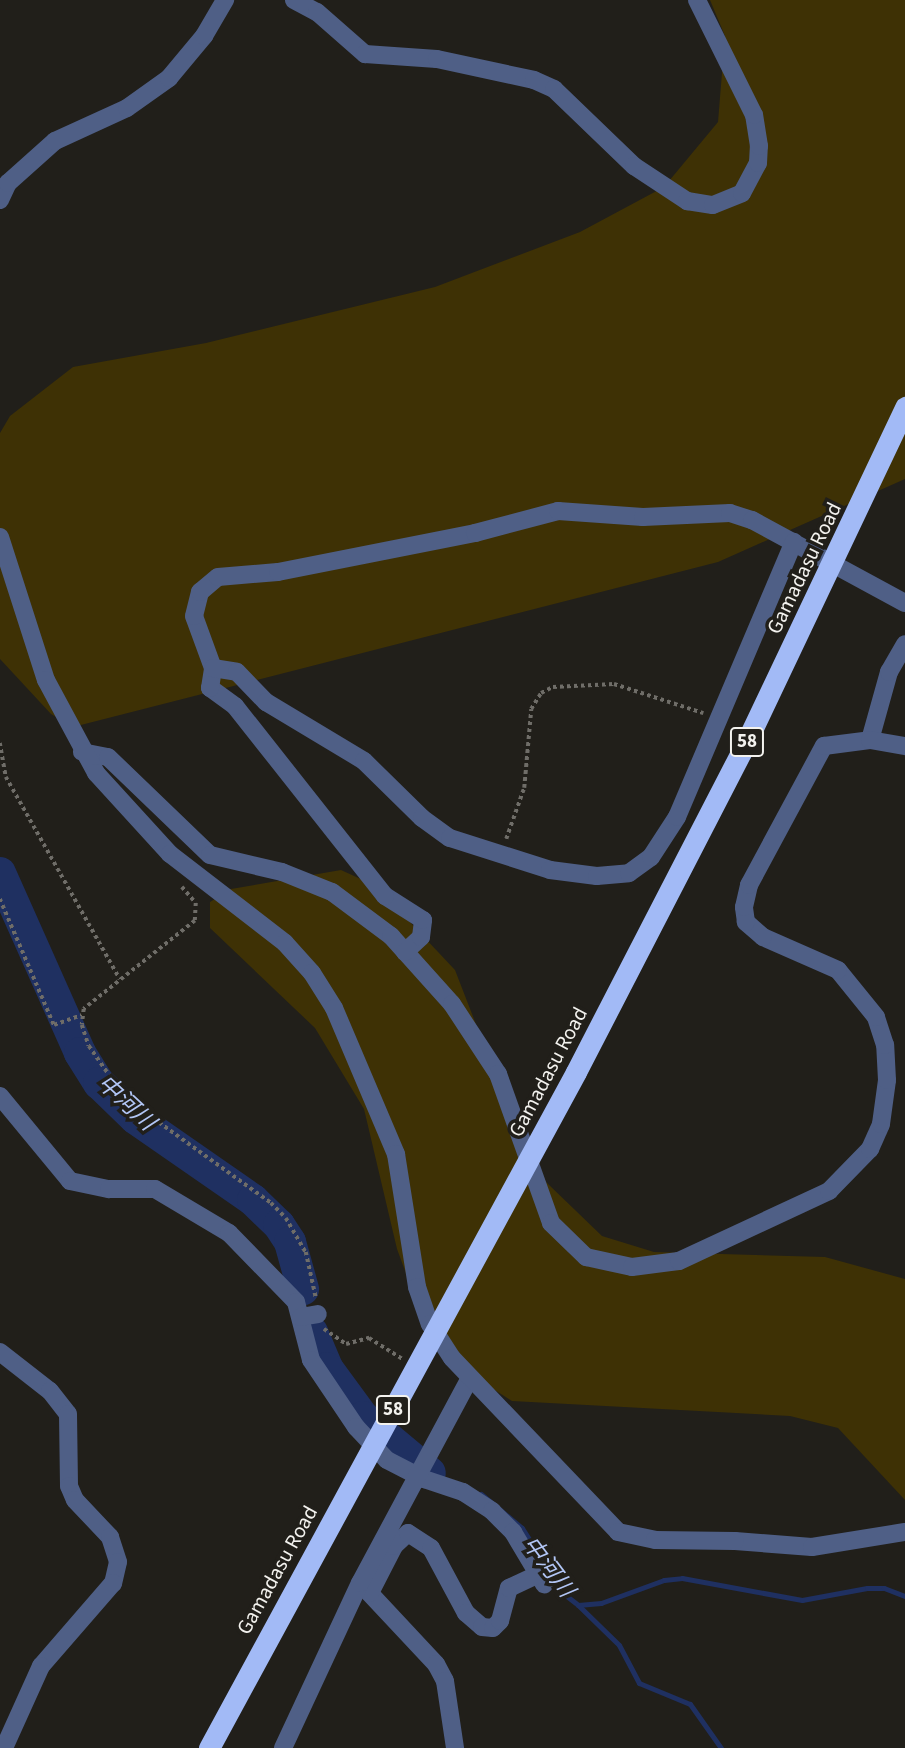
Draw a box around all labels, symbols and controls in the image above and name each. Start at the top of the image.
street label: Gamadasu Road [761,498,847,638]
road number: 58 [730,726,764,758]
street label: Gamadasu Road [503,1003,593,1141]
water label: 中河川 [91,1069,161,1137]
road number: 58 [376,1394,410,1426]
street label: Gamadasu Road [231,1501,323,1639]
water label: 中河川 [516,1531,580,1603]

